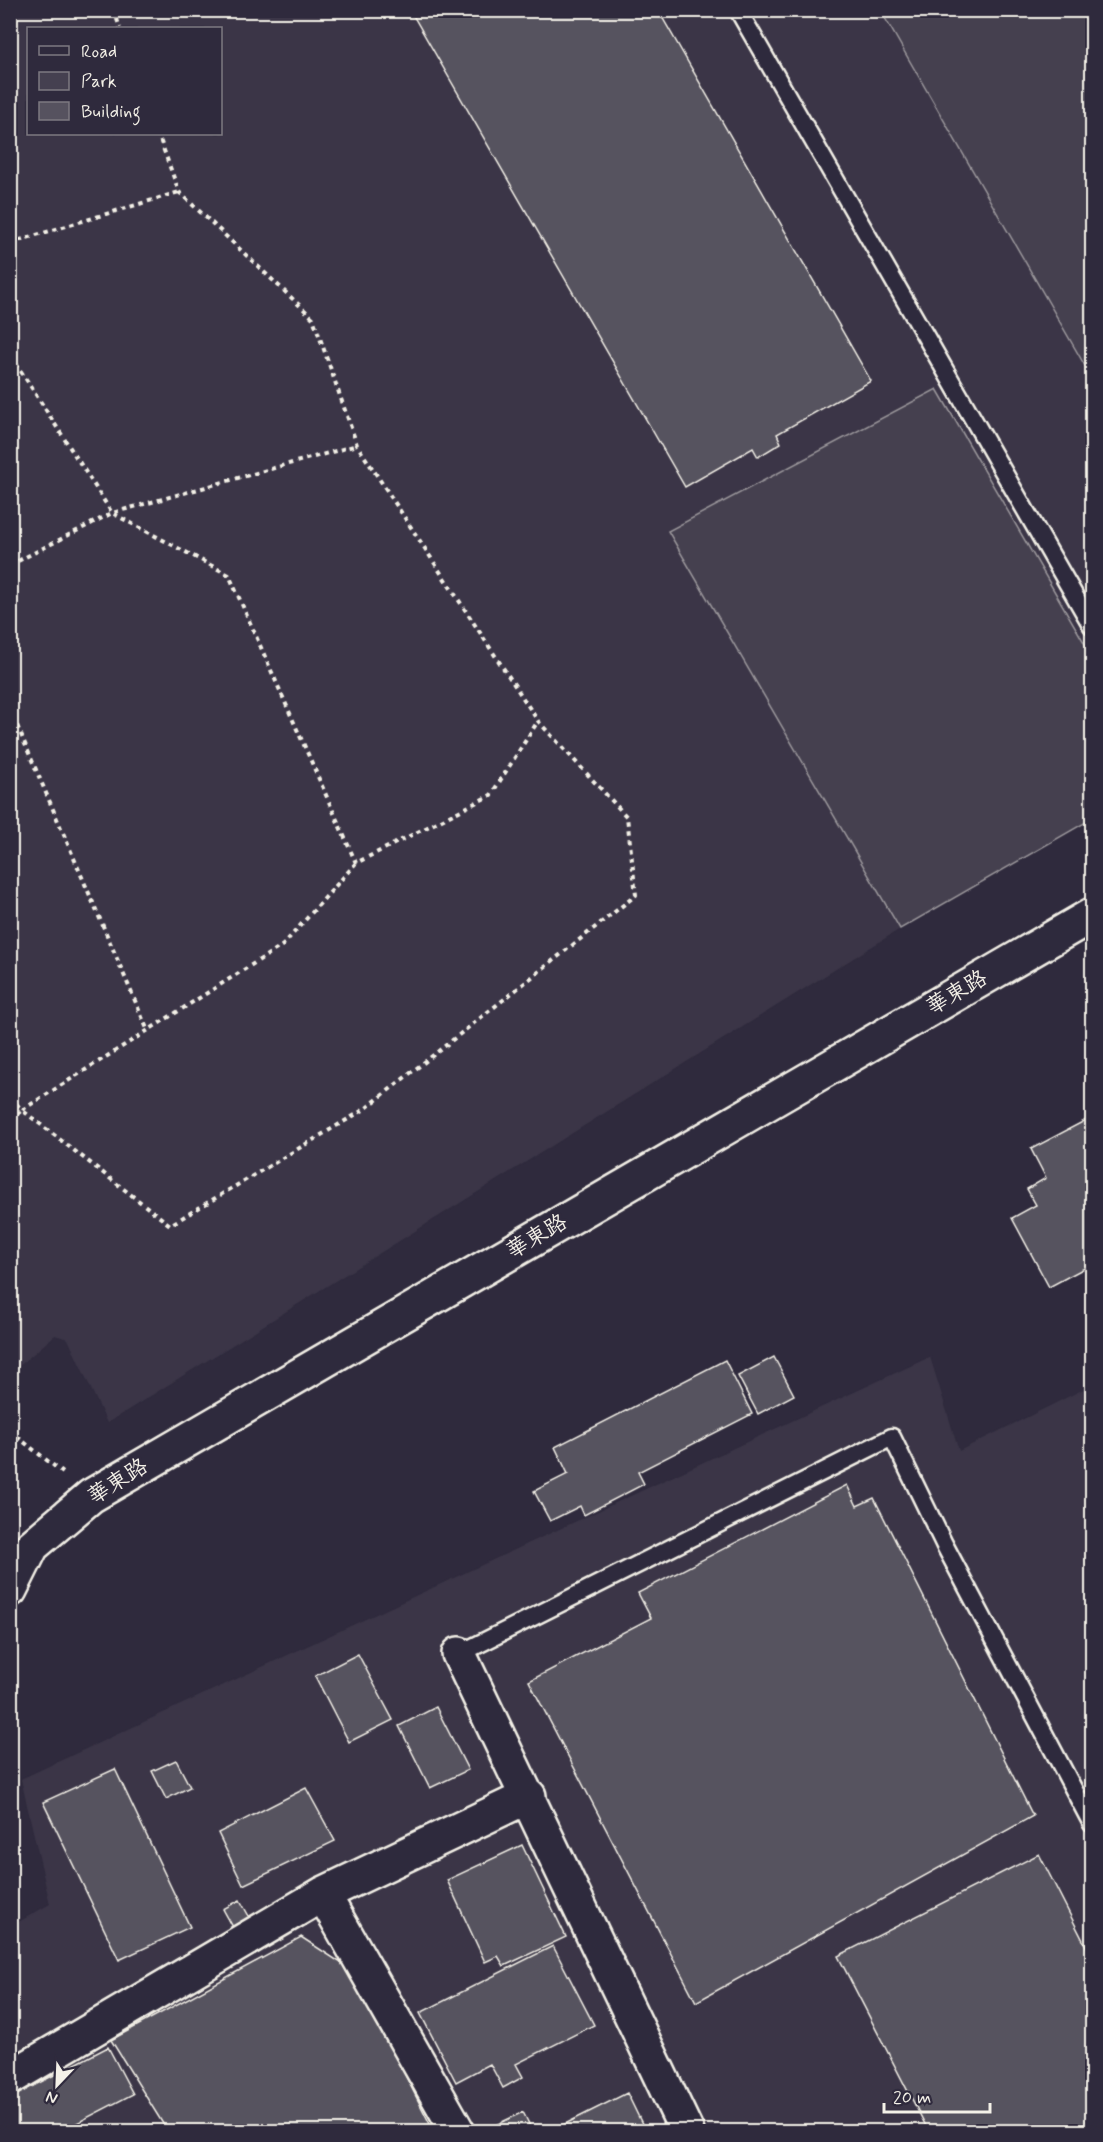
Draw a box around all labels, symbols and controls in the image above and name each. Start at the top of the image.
legend [27,27,222,135]
text: Road [81,40,117,64]
text: Park [81,70,117,94]
text: Building [81,100,141,126]
street label: 華東路 [921,964,993,1022]
street label: 華東路 [501,1208,573,1266]
street label: 華東路 [83,1453,153,1511]
north arrow [27,2055,87,2115]
scale bar [884,2076,990,2114]
text: N [43,2086,61,2109]
text: 20 m [893,2086,931,2110]

